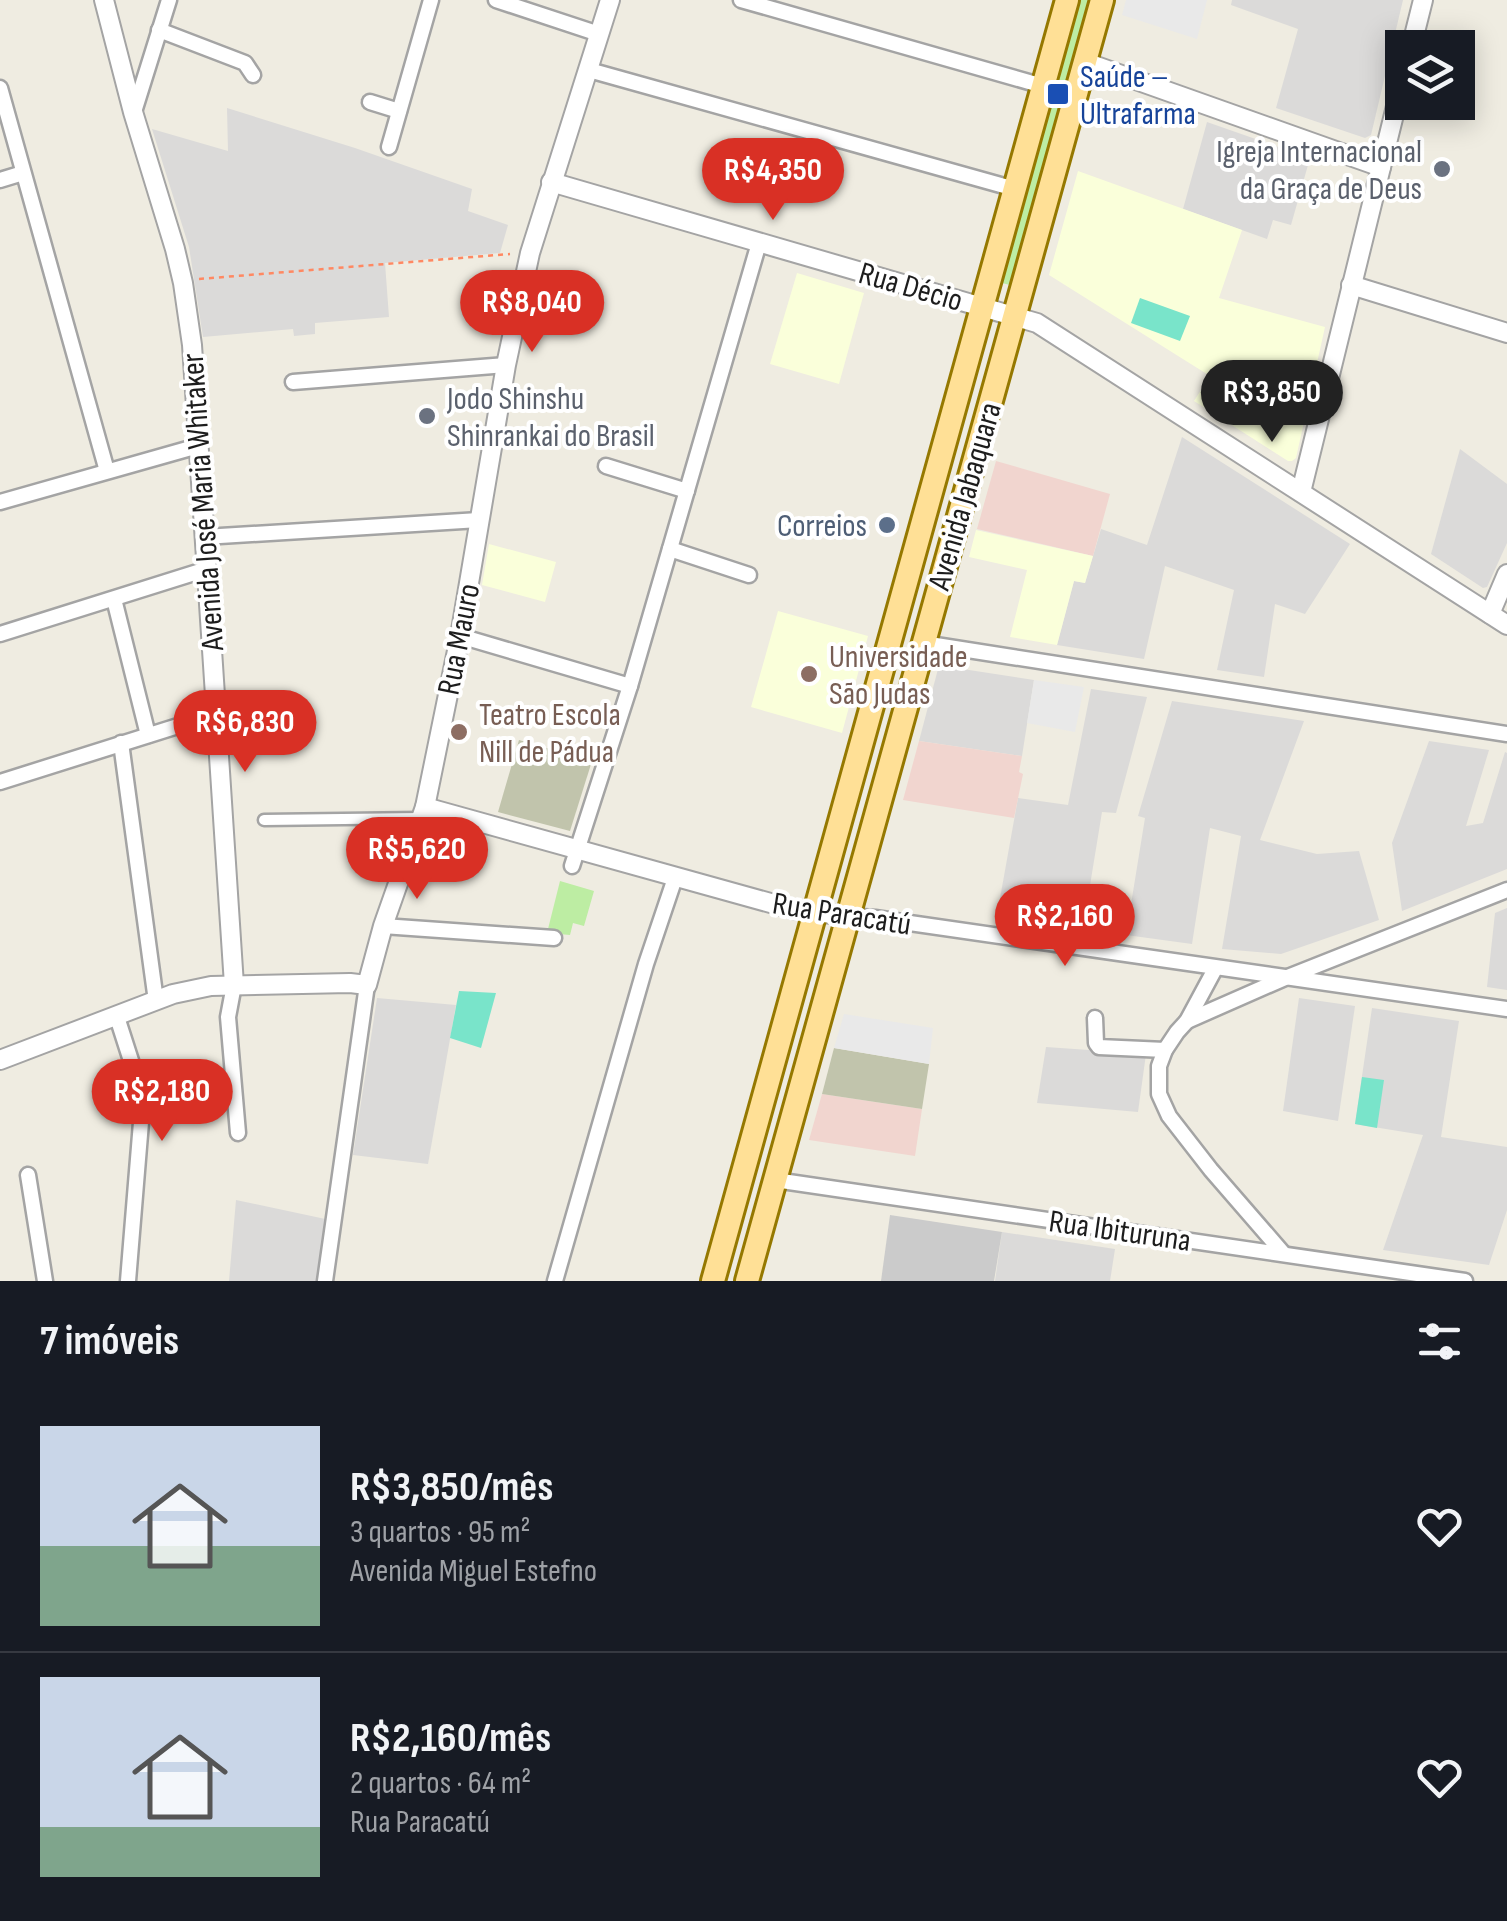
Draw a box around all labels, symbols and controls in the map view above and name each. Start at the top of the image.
map controls [1385,30,1475,120]
button: layers [1385,30,1475,120]
place label: Saúde – Ultrafarma [1080,58,1196,134]
marker: Saúde – Ultrafarma [1045,81,1071,107]
place label: Igreja Internacional da Graça de Deus [1216,133,1422,209]
pin: R$4,350 [681,138,865,223]
text: R$4,350 [724,151,822,190]
marker: Igreja Internacional da Graça de Deus [1431,158,1453,180]
street label: Rua Décio [854,254,967,321]
pin: R$8,040 [440,270,624,355]
text: R$8,040 [482,283,582,322]
street label: Avenida José Maria Whitaker [174,352,233,653]
pin: R$3,850 [1180,360,1364,445]
text: R$3,850 [1223,373,1321,412]
place label: Jodo Shinshu Shinrankai do Brasil [446,380,655,456]
street label: Avenida Jabaquara [920,398,1011,596]
marker: Jodo Shinshu Shinrankai do Brasil [416,405,438,427]
place label: Correios [777,507,867,546]
marker: Correios [876,514,898,536]
street label: Rua Mauro [430,580,489,698]
place label: Universidade São Judas [829,638,968,714]
marker: Universidade São Judas [798,663,820,685]
pin: R$6,830 [153,690,337,775]
place label: Teatro Escola Nill de Pádua [479,696,621,772]
text: R$6,830 [195,703,295,742]
marker: Teatro Escola Nill de Pádua [448,721,470,743]
pin: R$5,620 [325,817,509,902]
text: R$5,620 [368,830,466,869]
street label: Rua Paracatú [770,884,914,945]
pin: R$2,160 [973,884,1157,969]
text: R$2,160 [1017,897,1113,936]
pin: R$2,180 [70,1059,254,1144]
text: R$2,180 [114,1072,210,1111]
street label: Rua Ibituruna [1046,1202,1193,1261]
icon: filters [1412,1314,1467,1369]
text: 7 imóveis [40,1316,179,1367]
text: R$3,850/mês [350,1462,553,1513]
icon: home [120,1466,240,1586]
icon: heart [1412,1499,1467,1554]
text: 3 quartos · 95 m² [350,1513,530,1552]
text: Avenida Miguel Estefno [350,1552,597,1591]
text: R$2,160/mês [350,1713,551,1764]
icon: home [120,1717,240,1837]
icon: heart [1412,1750,1467,1805]
text: 2 quartos · 64 m² [350,1764,531,1803]
text: Rua Paracatú [350,1803,490,1842]

